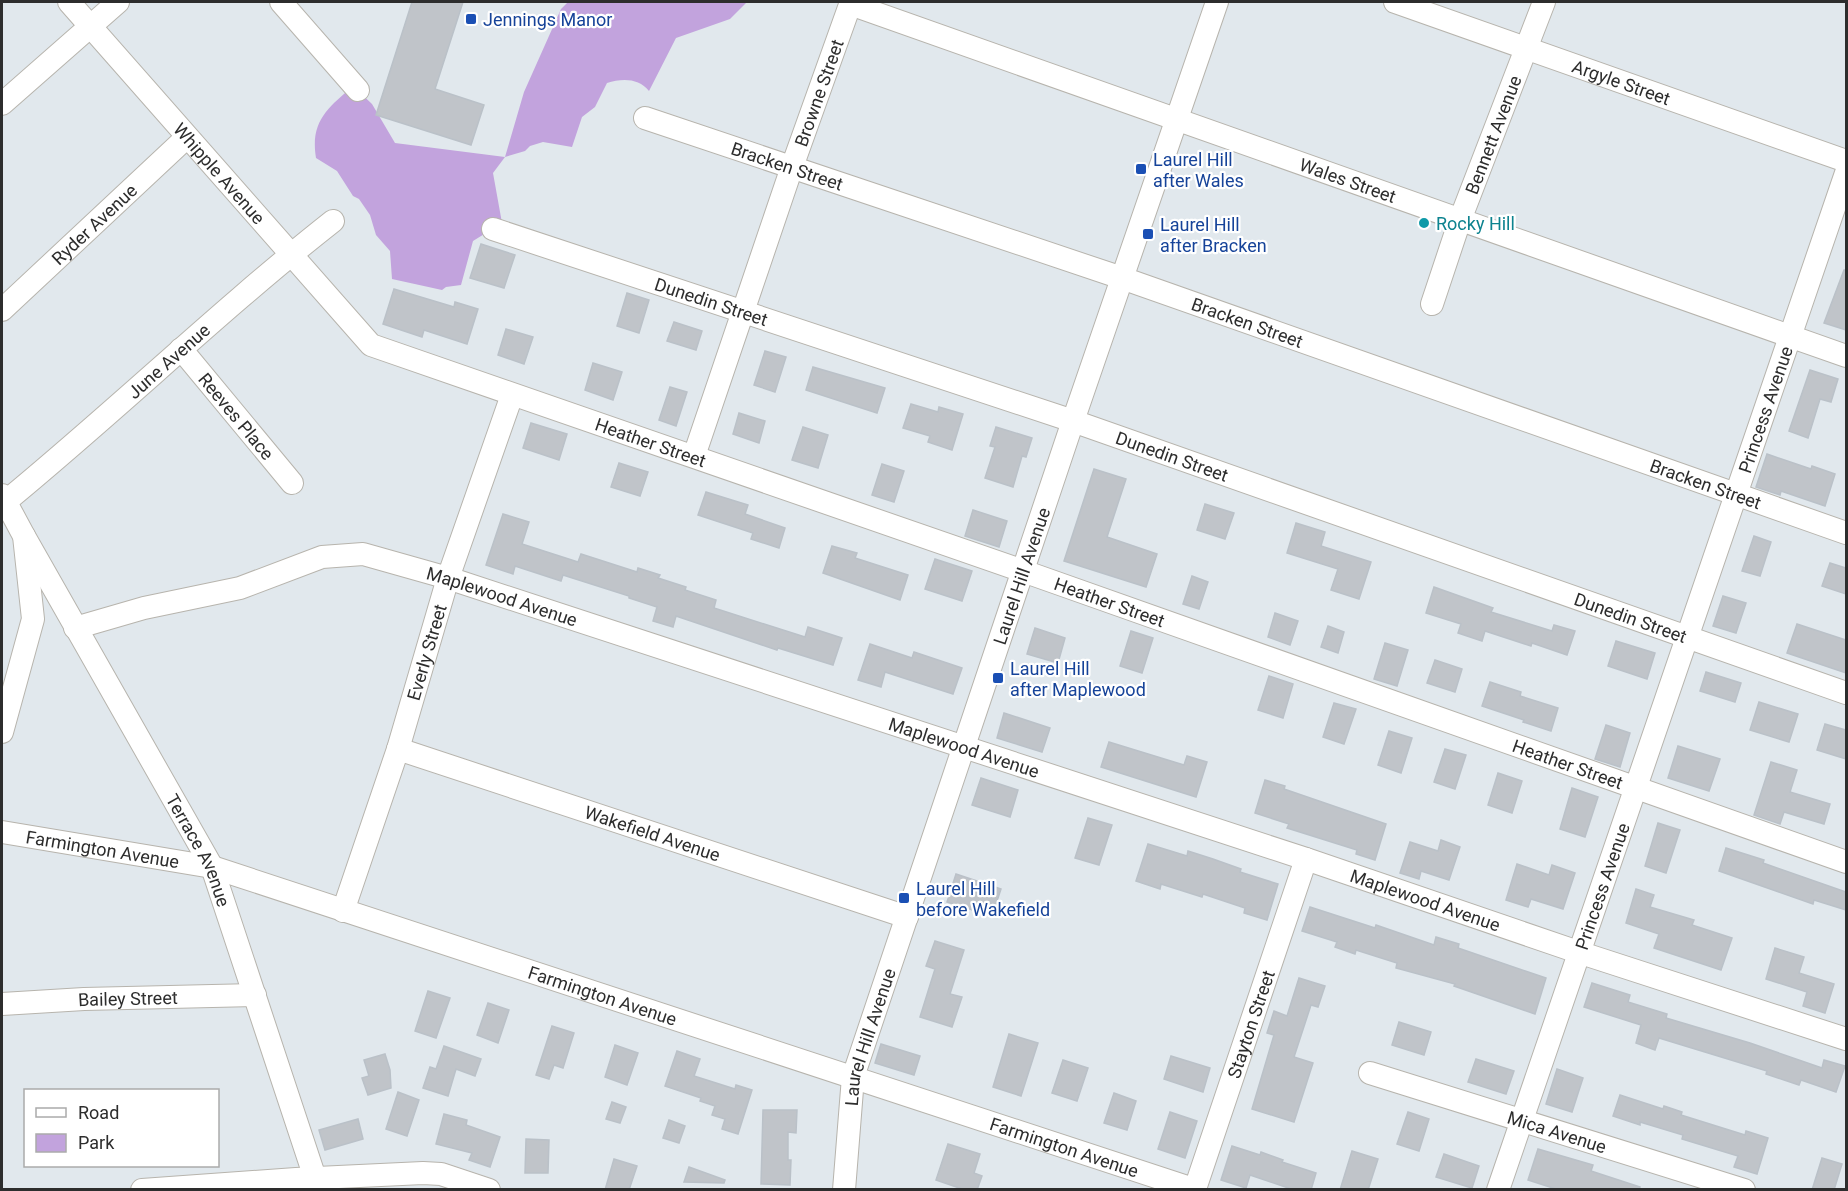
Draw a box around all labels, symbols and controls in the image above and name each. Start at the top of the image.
place label: Jennings Manor [483,9,612,30]
marker: Jennings Manor [464,12,478,26]
street label: Browne Street [790,36,847,149]
street label: Argyle Street [1570,55,1673,109]
street label: Bennett Avenue [1461,72,1525,197]
street label: Whipple Avenue [170,118,270,228]
street label: Bracken Street [729,137,846,194]
place label: Laurel Hill after Wales [1153,149,1244,191]
street label: Wales Street [1297,153,1399,207]
marker: Laurel Hill after Wales [1134,162,1148,176]
street label: Ryder Avenue [47,179,141,269]
place label: Rocky Hill [1436,213,1515,234]
place label: Laurel Hill after Bracken [1160,214,1267,256]
marker: Rocky Hill [1417,216,1431,230]
marker: Laurel Hill after Bracken [1141,227,1155,241]
street label: Dunedin Street [652,273,771,330]
street label: Bracken Street [1189,293,1306,351]
street label: June Avenue [123,319,214,403]
street label: Princess Avenue [1734,343,1797,476]
street label: Reeves Place [194,368,279,464]
street label: Heather Street [593,413,709,471]
street label: Dunedin Street [1113,426,1231,485]
street label: Bracken Street [1647,454,1764,513]
street label: Laurel Hill Avenue [988,505,1054,647]
street label: Maplewood Avenue [424,562,580,630]
street label: Heather Street [1052,572,1168,631]
street label: Dunedin Street [1572,588,1690,647]
street label: Everly Street [402,601,450,703]
place label: Laurel Hill after Maplewood [1010,658,1146,700]
marker: Laurel Hill after Maplewood [991,671,1005,685]
street label: Maplewood Avenue [886,713,1042,781]
street label: Heather Street [1510,734,1626,793]
street label: Terrace Avenue [162,790,235,909]
street label: Wakefield Avenue [582,801,723,865]
street label: Princess Avenue [1571,820,1633,952]
street label: Farmington Avenue [24,826,181,872]
street label: Maplewood Avenue [1348,864,1503,935]
place label: Laurel Hill before Wakefield [916,878,1050,920]
marker: Laurel Hill before Wakefield [897,891,911,905]
street label: Farmington Avenue [526,961,680,1029]
street label: Laurel Hill Avenue [840,965,899,1107]
street label: Stayton Street [1223,967,1278,1081]
street label: Bailey Street [77,986,178,1010]
legend [24,1089,219,1167]
text: Road [78,1102,119,1123]
street label: Mica Avenue [1505,1106,1609,1157]
street label: Farmington Avenue [987,1113,1141,1181]
text: Park [78,1132,115,1153]

